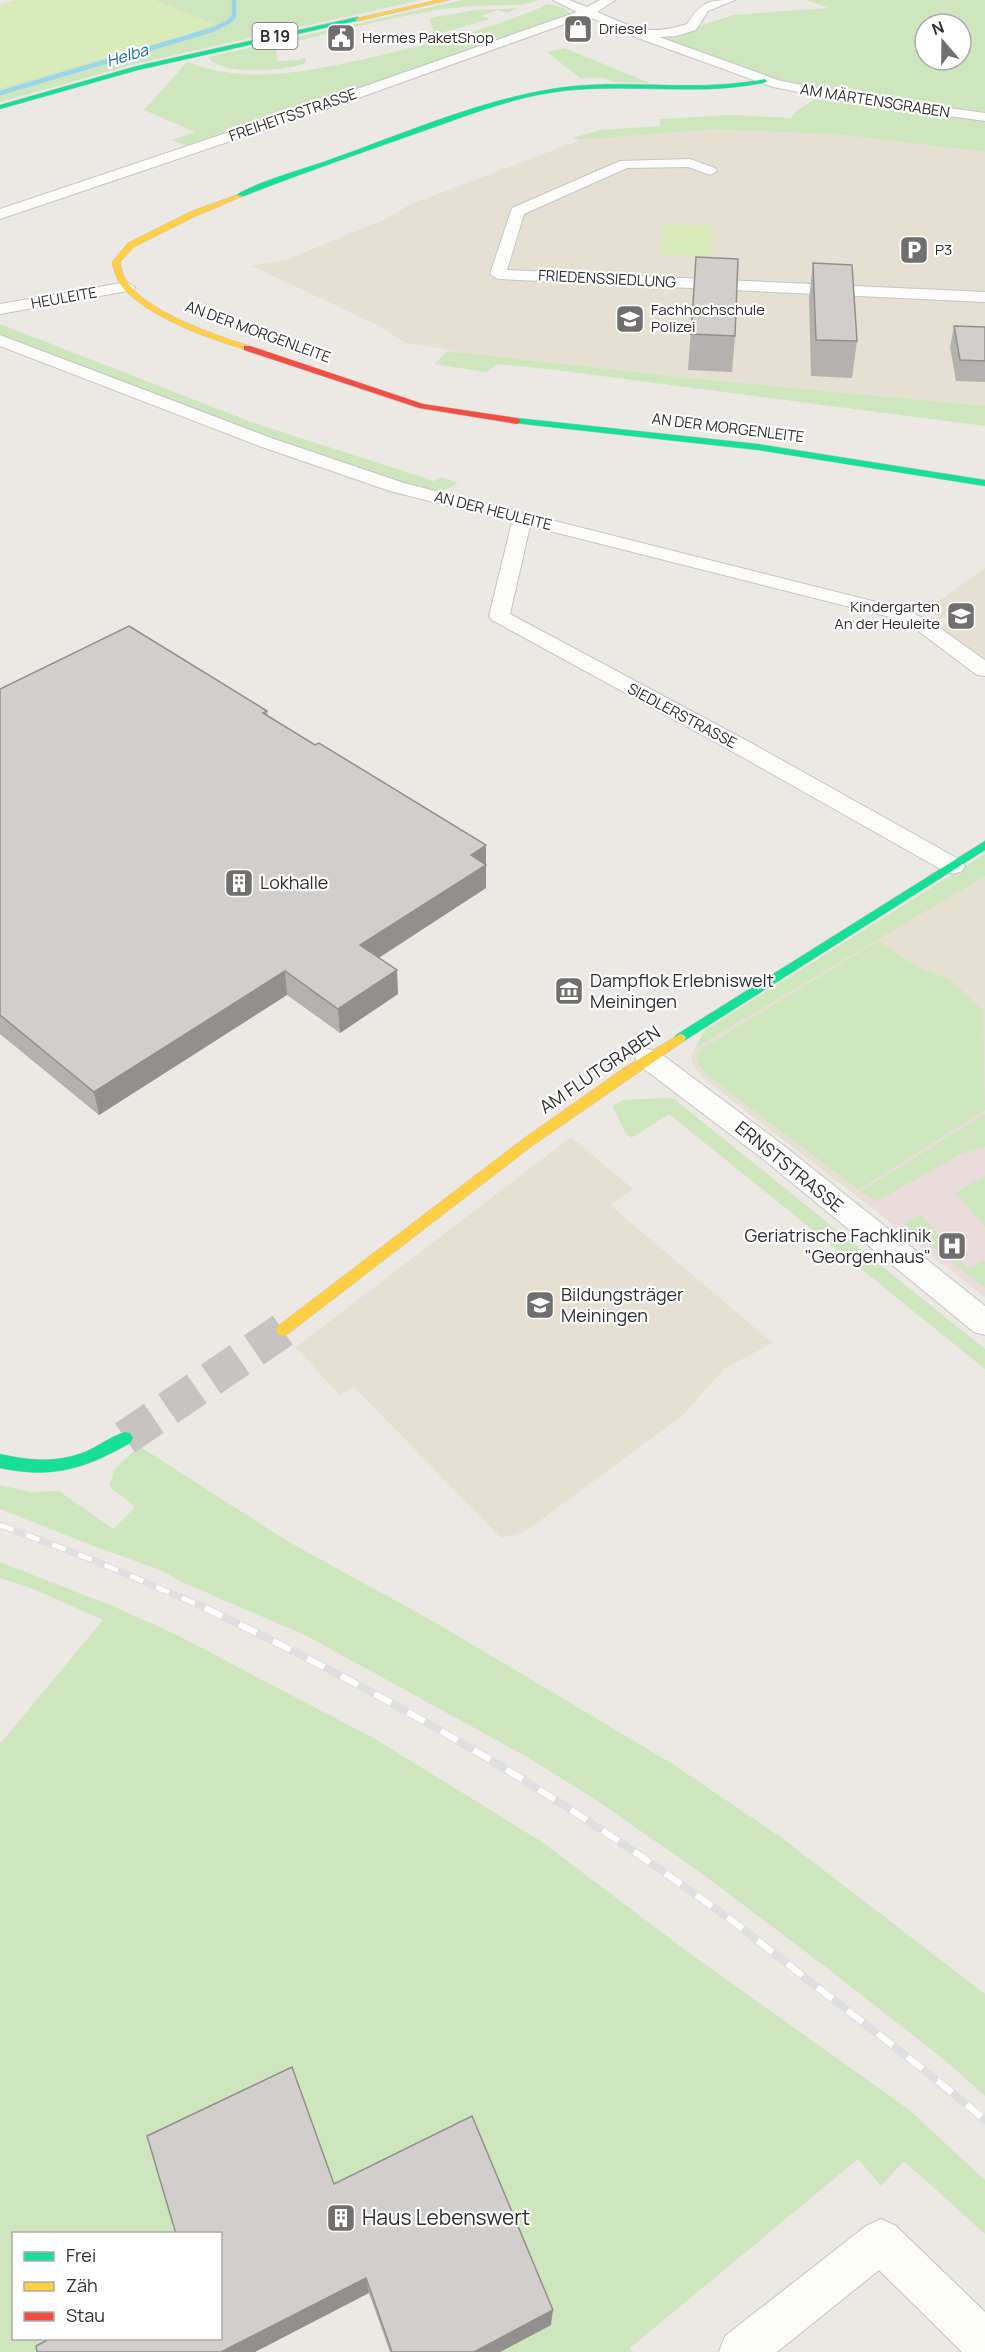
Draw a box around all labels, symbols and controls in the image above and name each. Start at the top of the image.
north arrow [913,12,973,72]
shop icon: Driesel [562,13,594,45]
text: N [929,16,947,40]
place label: Driesel [599,18,647,39]
public building icon: Hermes PaketShop [325,22,357,54]
road number: B 19 [252,23,298,49]
place label: Hermes PaketShop [362,27,494,48]
water label: Helba [104,38,152,72]
street label: AM MÄRTENSGRABEN [799,78,951,123]
street label: FREIHEITSSTRASSE [226,83,360,146]
parking icon: P3 [898,234,930,266]
place label: P3 [935,239,952,260]
street label: FRIEDENSSIEDLUNG [538,264,677,293]
street label: HEULEITE [29,281,99,314]
street label: AN DER MORGENLEITE [183,295,334,368]
place label: Fachhochschule Polizei [651,299,765,337]
school or university icon: Fachhochschule Polizei [614,303,646,335]
street label: AN DER MORGENLEITE [651,408,805,447]
street label: AN DER HEULEITE [432,486,554,535]
place label: Kindergarten An der Heuleite [834,596,940,634]
school or university icon: Kindergarten An der Heuleite [945,600,977,632]
street label: SIEDLERSTRASSE [624,678,741,753]
building icon: Lokhalle [223,867,255,899]
place label: Lokhalle [260,870,328,894]
place label: Dampflok Erlebniswelt Meiningen [590,968,774,1013]
museum icon: Dampflok Erlebniswelt Meiningen [553,975,585,1007]
street label: AM FLUTGRABEN [534,1020,665,1118]
street label: ERNSTSTRASSE [731,1115,849,1217]
place label: Geriatrische Fachklinik "Georgenhaus" [744,1223,932,1268]
hospital icon: Geriatrische Fachklinik "Georgenhaus" [936,1230,968,1262]
place label: Bildungsträger Meiningen [561,1282,684,1327]
school or university icon: Bildungsträger Meiningen [524,1289,556,1321]
building icon: Haus Lebenswert [325,2202,357,2234]
place label: Haus Lebenswert [362,2203,530,2231]
legend [12,2232,222,2340]
text: Frei [66,2243,96,2267]
text: Zäh [66,2273,98,2297]
text: Stau [66,2303,105,2327]

